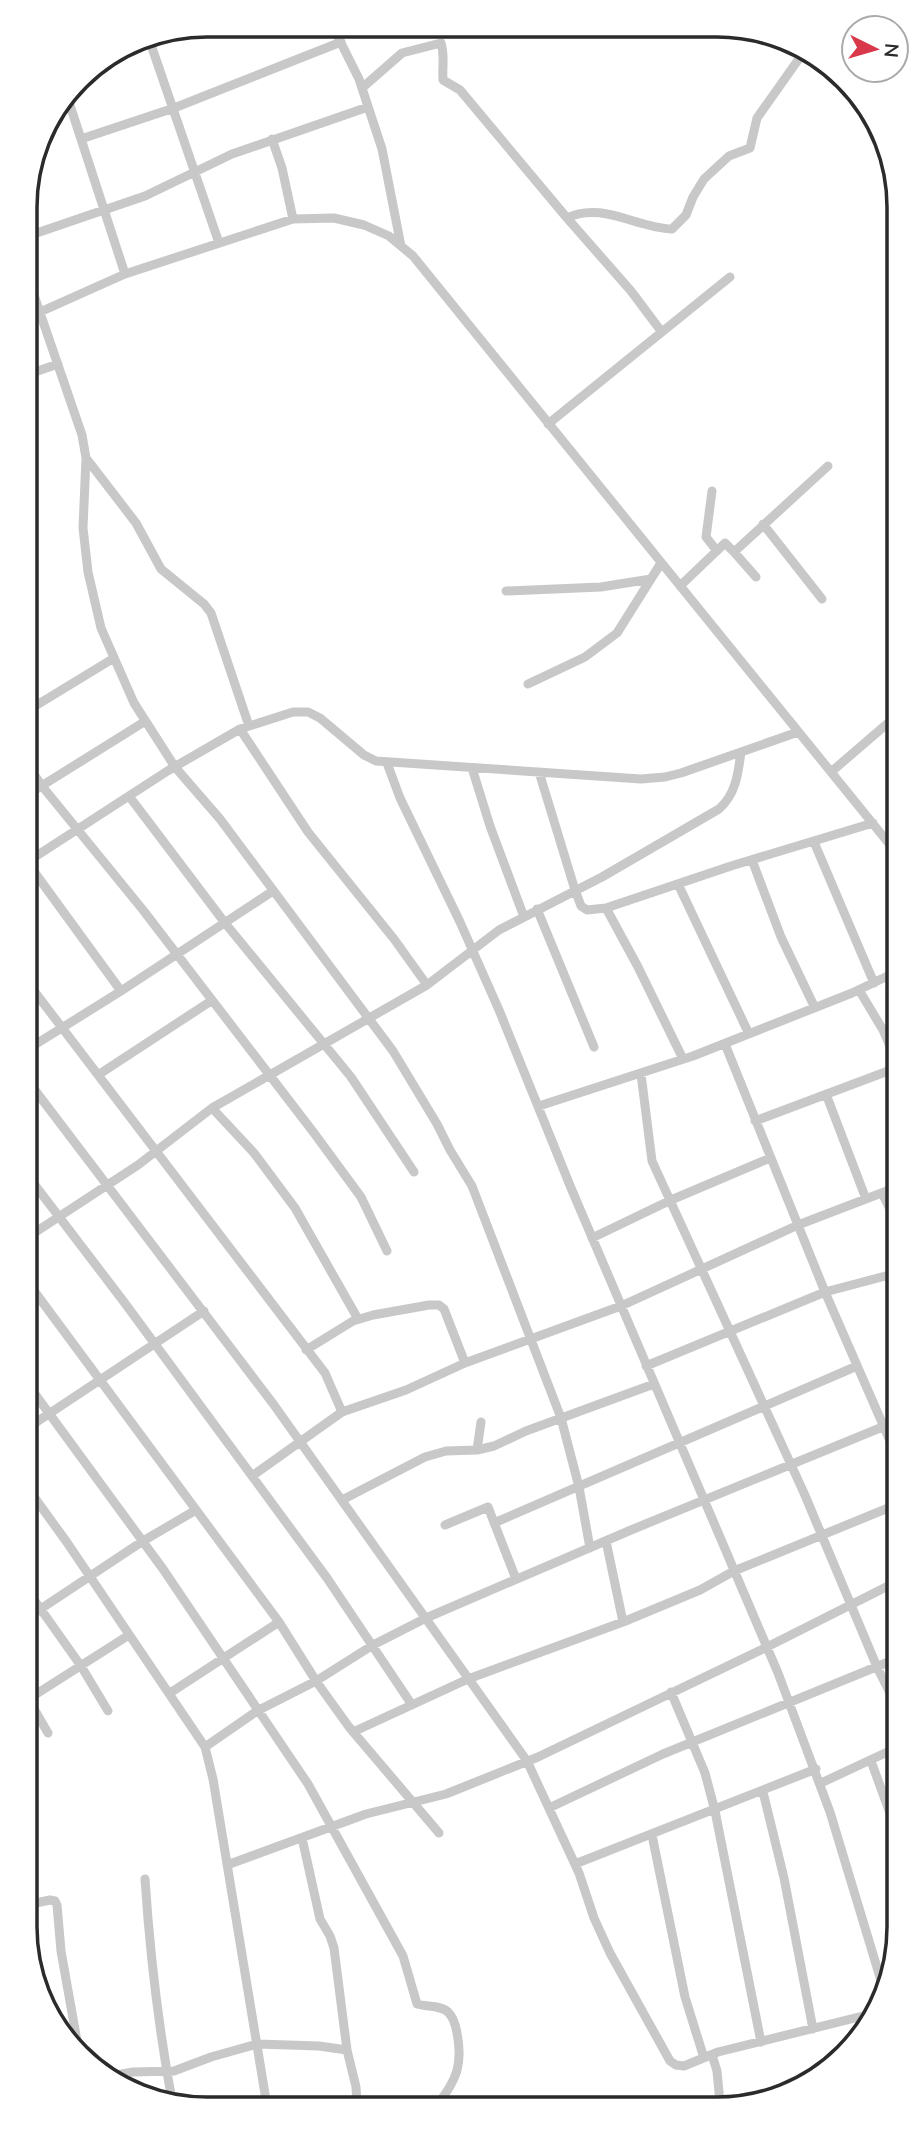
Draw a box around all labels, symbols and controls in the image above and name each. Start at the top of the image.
north arrow [840,14,910,84]
text: N [879,42,905,59]

